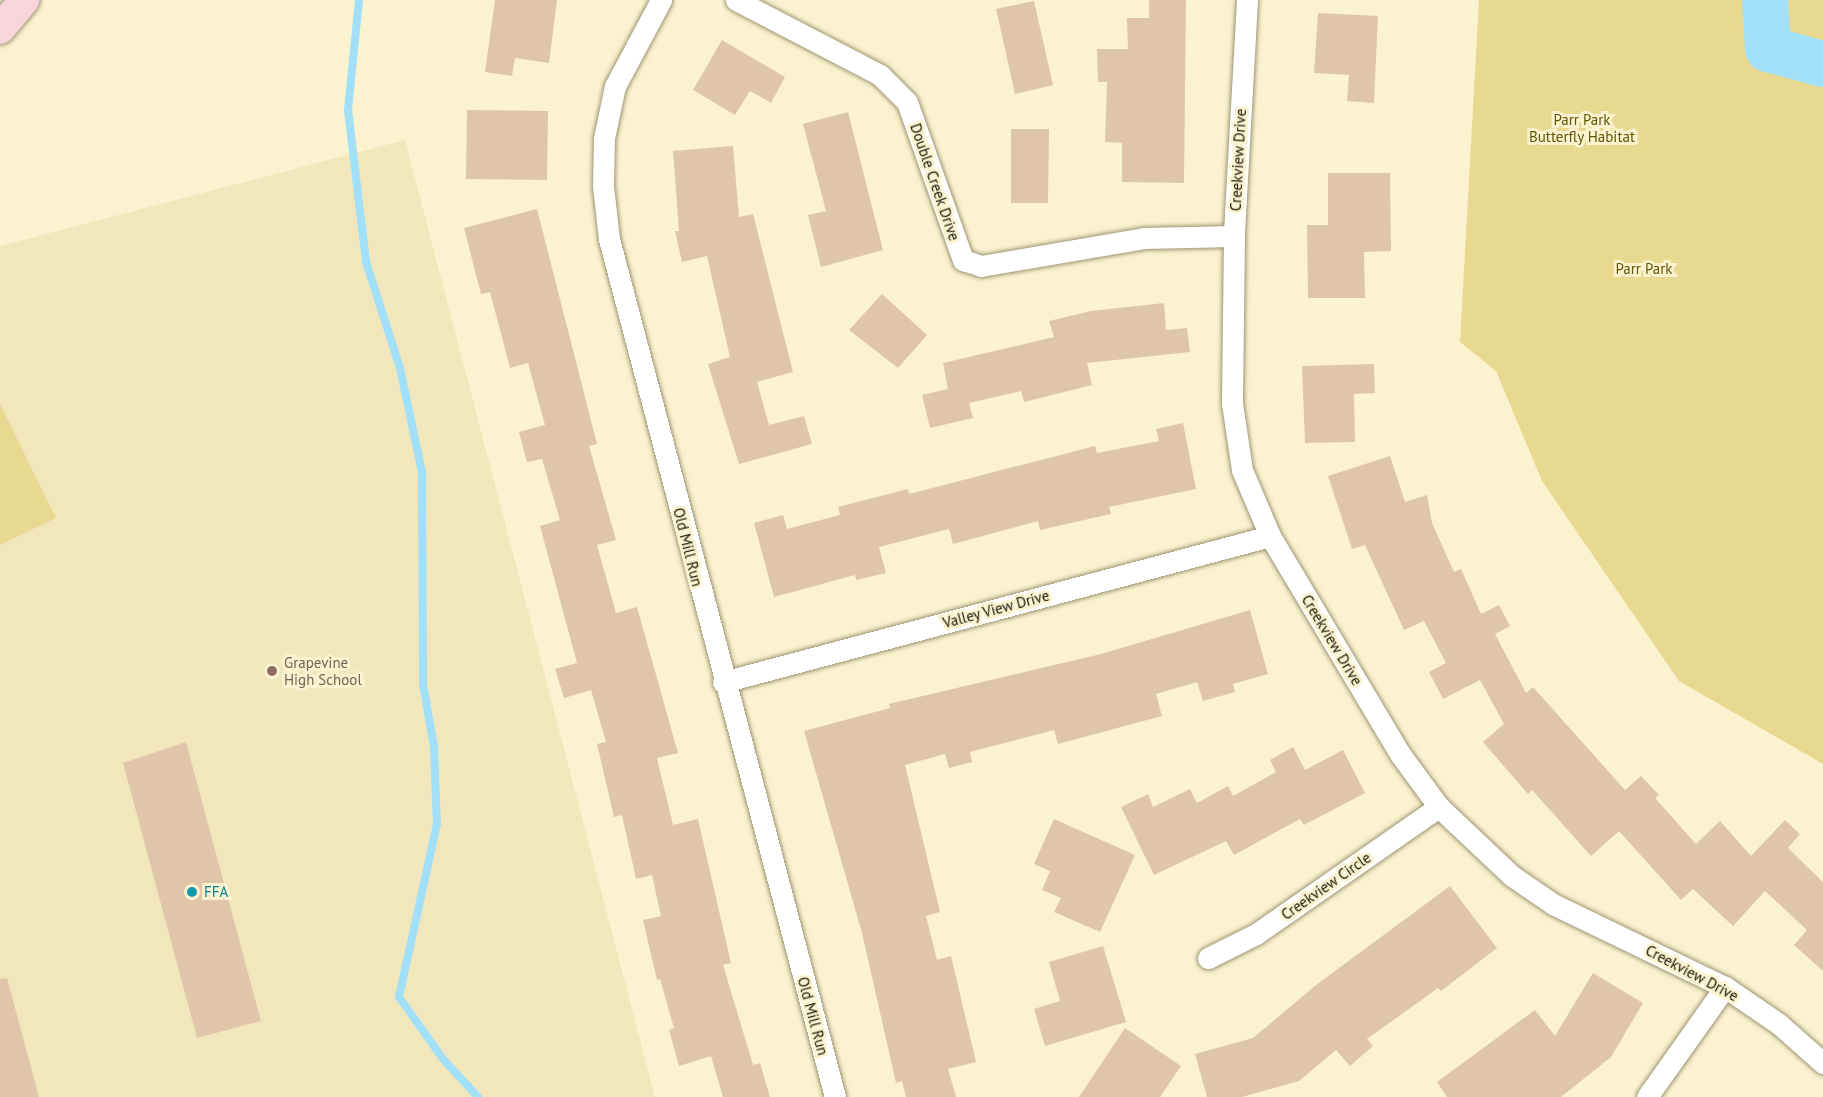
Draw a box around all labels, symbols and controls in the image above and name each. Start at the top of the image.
street label: Creekview Drive [1226,108,1250,212]
park label: Parr Park Butterfly Habitat [1529,110,1635,145]
street label: Double Creek Drive [906,121,964,243]
park label: Parr Park [1615,260,1673,278]
street label: Old Mill Run [670,506,706,588]
street label: Valley View Drive [940,586,1052,632]
street label: Creekview Drive [1298,591,1366,689]
place label: Grapevine High School [284,653,362,688]
marker: Grapevine High School [265,664,279,678]
street label: Creekview Circle [1278,848,1374,924]
place label: FFA [204,883,228,901]
marker: FFA [185,885,199,899]
street label: Creekview Drive [1642,941,1742,1005]
street label: Old Mill Run [794,975,832,1057]

